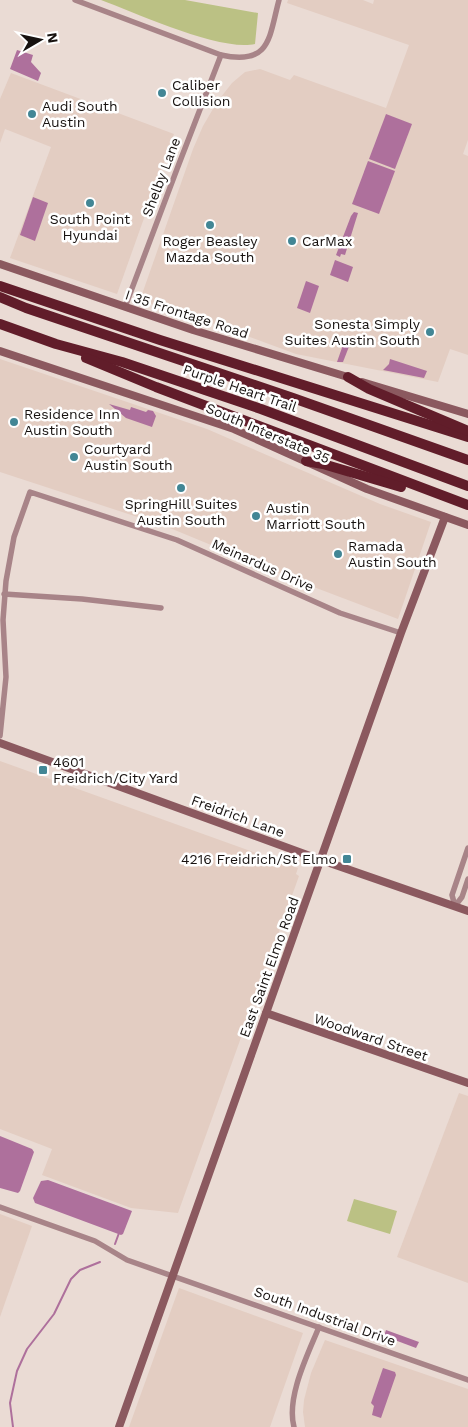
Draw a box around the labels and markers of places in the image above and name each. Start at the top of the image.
place label: Caliber Collision [172,77,230,109]
marker: Caliber Collision [156,87,168,99]
place label: Audi South Austin [42,98,118,130]
marker: Audi South Austin [26,108,38,120]
marker: South Point Hyundai [84,197,96,209]
place label: South Point Hyundai [50,211,130,243]
marker: Roger Beasley Mazda South [204,219,216,231]
place label: Roger Beasley Mazda South [163,233,258,265]
place label: CarMax [302,233,352,249]
marker: CarMax [286,235,298,247]
place label: Sonesta Simply Suites Austin South [284,316,421,348]
marker: Sonesta Simply Suites Austin South [424,326,436,338]
place label: Residence Inn Austin South [24,406,120,438]
marker: Residence Inn Austin South [8,416,20,428]
place label: Courtyard Austin South [84,441,173,473]
marker: Courtyard Austin South [68,451,80,463]
marker: SpringHill Suites Austin South [175,482,187,494]
place label: SpringHill Suites Austin South [125,496,237,528]
place label: Austin Marriott South [266,500,365,532]
marker: Austin Marriott South [250,510,262,522]
place label: Ramada Austin South [348,538,437,570]
marker: Ramada Austin South [332,548,344,560]
place label: 4601 Freidrich/City Yard [53,754,178,786]
marker: 4601 Freidrich/City Yard [37,764,49,776]
place label: 4216 Freidrich/St Elmo [181,851,337,867]
marker: 4216 Freidrich/St Elmo [341,853,353,865]

